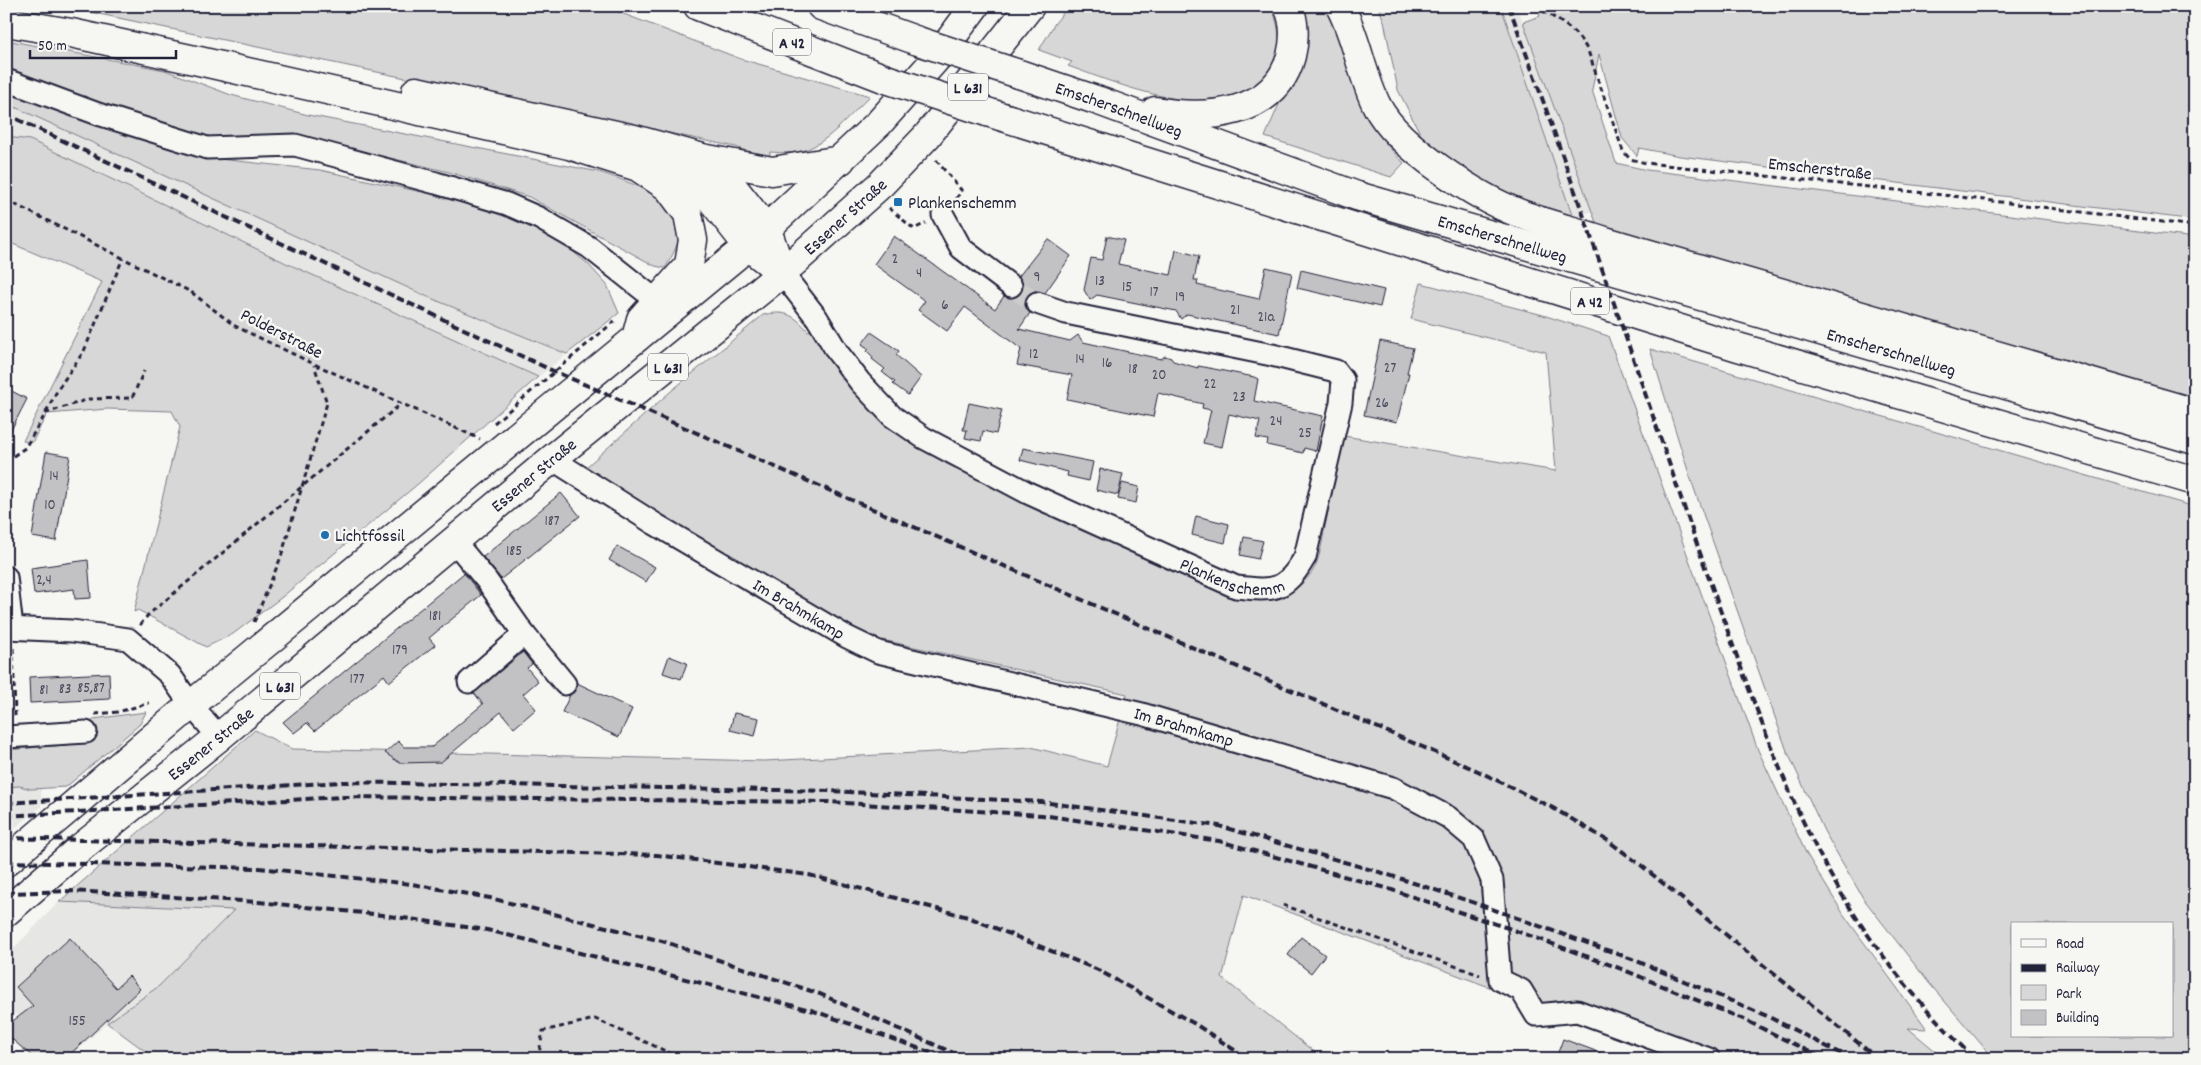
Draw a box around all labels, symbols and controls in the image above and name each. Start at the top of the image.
scale bar [30,28,176,60]
road number: A 42 [773,28,811,56]
text: 50 m [38,36,67,58]
road number: L 631 [948,74,988,100]
street label: Emscherschnellweg [1051,77,1185,146]
street label: Emscherstraße [1767,153,1873,188]
street label: Essener Straße [799,174,894,262]
place label: Plankenschemm [908,192,1017,217]
marker: Plankenschemm [892,196,904,208]
street label: Emscherschnellweg [1434,210,1570,271]
house number: 2 [892,249,898,271]
house number: 4 [916,263,922,285]
house number: 9 [1034,267,1040,289]
house number: 13 [1095,271,1105,293]
house number: 15 [1122,277,1132,299]
house number: 17 [1149,282,1159,304]
house number: 19 [1175,287,1185,309]
road number: A 42 [1571,288,1609,314]
house number: 6 [941,295,949,317]
house number: 21 [1230,300,1240,322]
street label: Polderstraße [235,304,326,367]
house number: 21a [1258,307,1275,329]
street label: Emscherschnellweg [1823,323,1958,385]
house number: 12 [1029,344,1039,366]
house number: 14 [1075,349,1085,371]
house number: 16 [1102,353,1112,375]
road number: L 631 [648,354,688,381]
house number: 27 [1384,358,1396,380]
house number: 18 [1128,359,1138,381]
house number: 20 [1152,365,1166,387]
house number: 22 [1203,374,1217,396]
house number: 23 [1232,387,1246,409]
house number: 26 [1375,393,1389,415]
house number: 24 [1270,411,1282,433]
house number: 25 [1298,423,1312,445]
street label: Essener Straße [487,434,583,520]
house number: 14 [49,466,59,488]
house number: 10 [44,495,56,517]
house number: 187 [544,511,560,533]
place label: Lichtfossil [335,525,406,550]
marker: Lichtfossil [319,529,331,541]
house number: 185 [506,541,522,563]
street label: Plankenschemm [1175,553,1289,604]
house number: 2,4 [36,570,52,592]
street label: Im Brahmkamp [747,574,849,648]
house number: 181 [429,606,441,628]
house number: 179 [392,640,408,662]
house number: 177 [350,669,365,691]
road number: L 631 [260,672,300,699]
house number: 85,87 [77,678,105,700]
house number: 83 [59,679,71,701]
house number: 81 [39,680,49,702]
street label: Essener Straße [164,703,261,788]
street label: Im Brahmkamp [1131,703,1236,755]
legend [2011,922,2174,1038]
text: Road [2056,934,2084,956]
text: Railway [2056,958,2100,980]
text: Park [2056,984,2082,1006]
text: Building [2056,1008,2099,1030]
house number: 155 [68,1011,86,1033]

